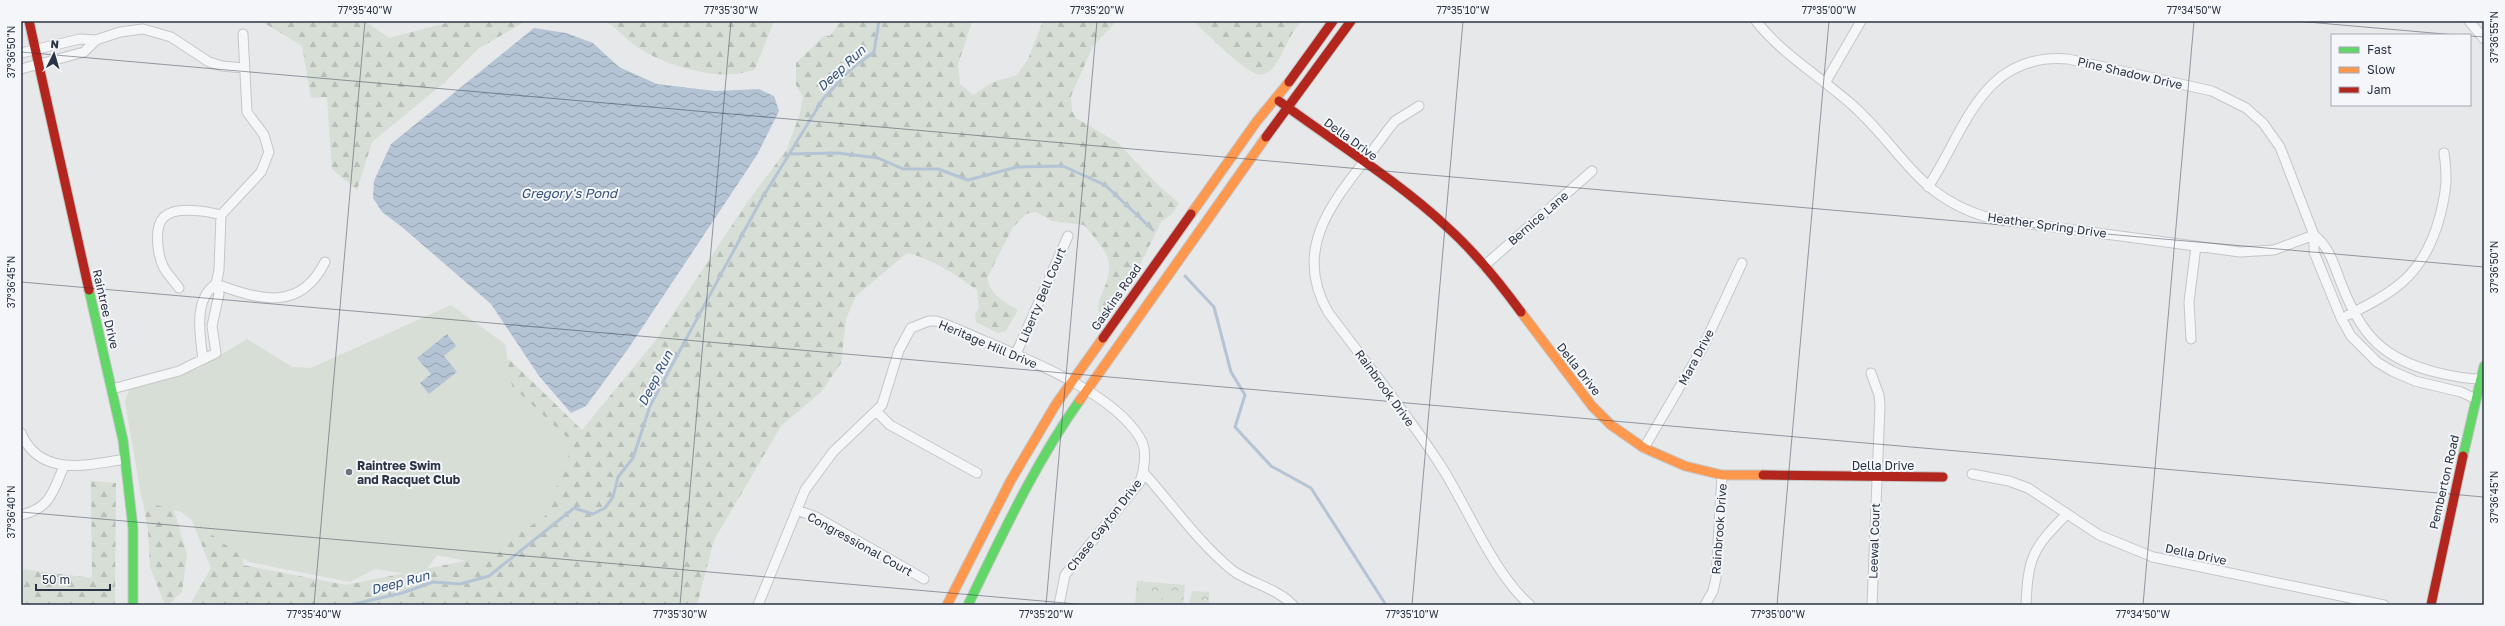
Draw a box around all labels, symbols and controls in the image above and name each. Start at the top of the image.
text: 77°35'40"W [338,4,393,16]
text: 77°35'30"W [704,4,758,16]
text: 77°35'20"W [1070,4,1124,16]
text: 77°35'10"W [1436,4,1490,16]
text: 77°35'00"W [1802,4,1857,16]
text: 77°34'50"W [2167,4,2222,16]
text: 37°36'55"N [2488,11,2500,63]
text: 37°36'50"N [5,26,17,78]
north arrow [34,34,74,74]
legend [2331,34,2471,106]
text: N [50,37,60,50]
water label: Deep Run [814,41,869,94]
text: Fast [2367,42,2392,57]
street label: Pine Shadow Drive [2076,54,2184,92]
text: Slow [2367,62,2395,77]
text: Jam [2367,82,2391,97]
street label: Della Drive [1321,115,1381,163]
water label: Gregory's Pond [521,185,619,201]
street label: Bernice Lane [1505,188,1571,248]
street label: Heather Spring Drive [1987,209,2108,241]
text: 37°36'50"N [2488,241,2500,293]
street label: Liberty Bell Court [1015,245,1069,345]
text: 37°36'45"N [5,256,17,308]
street label: Gaskins Road [1088,261,1144,333]
street label: Raintree Drive [90,268,122,350]
street label: Heritage Hill Drive [936,316,1040,372]
street label: Mara Drive [1675,326,1717,388]
street label: Della Drive [1554,340,1604,398]
water label: Deep Run [634,347,676,408]
street label: Rainbrook Drive [1352,347,1418,429]
street label: Pemberton Road [2426,433,2462,531]
place label: Raintree Swim and Racquet Club [357,458,461,487]
street label: Della Drive [1852,458,1914,473]
marker: Raintree Swim and Racquet Club [344,467,354,477]
text: 37°36'45"N [2488,471,2500,523]
street label: Chase Gayton Drive [1063,476,1145,574]
street label: Rainbrook Drive [1708,483,1730,575]
text: 37°36'40"N [5,486,17,538]
street label: Leewal Court [1865,503,1883,579]
street label: Congressional Court [805,509,915,579]
street label: Della Drive [2164,540,2228,568]
scale bar [36,566,110,592]
water label: Deep Run [369,566,432,597]
text: 50 m [42,572,70,587]
text: 77°35'40"W [287,608,342,620]
text: 77°35'30"W [653,608,707,620]
text: 77°35'20"W [1019,608,1073,620]
text: 77°35'10"W [1385,608,1439,620]
text: 77°35'00"W [1751,608,1806,620]
text: 77°34'50"W [2116,608,2171,620]

